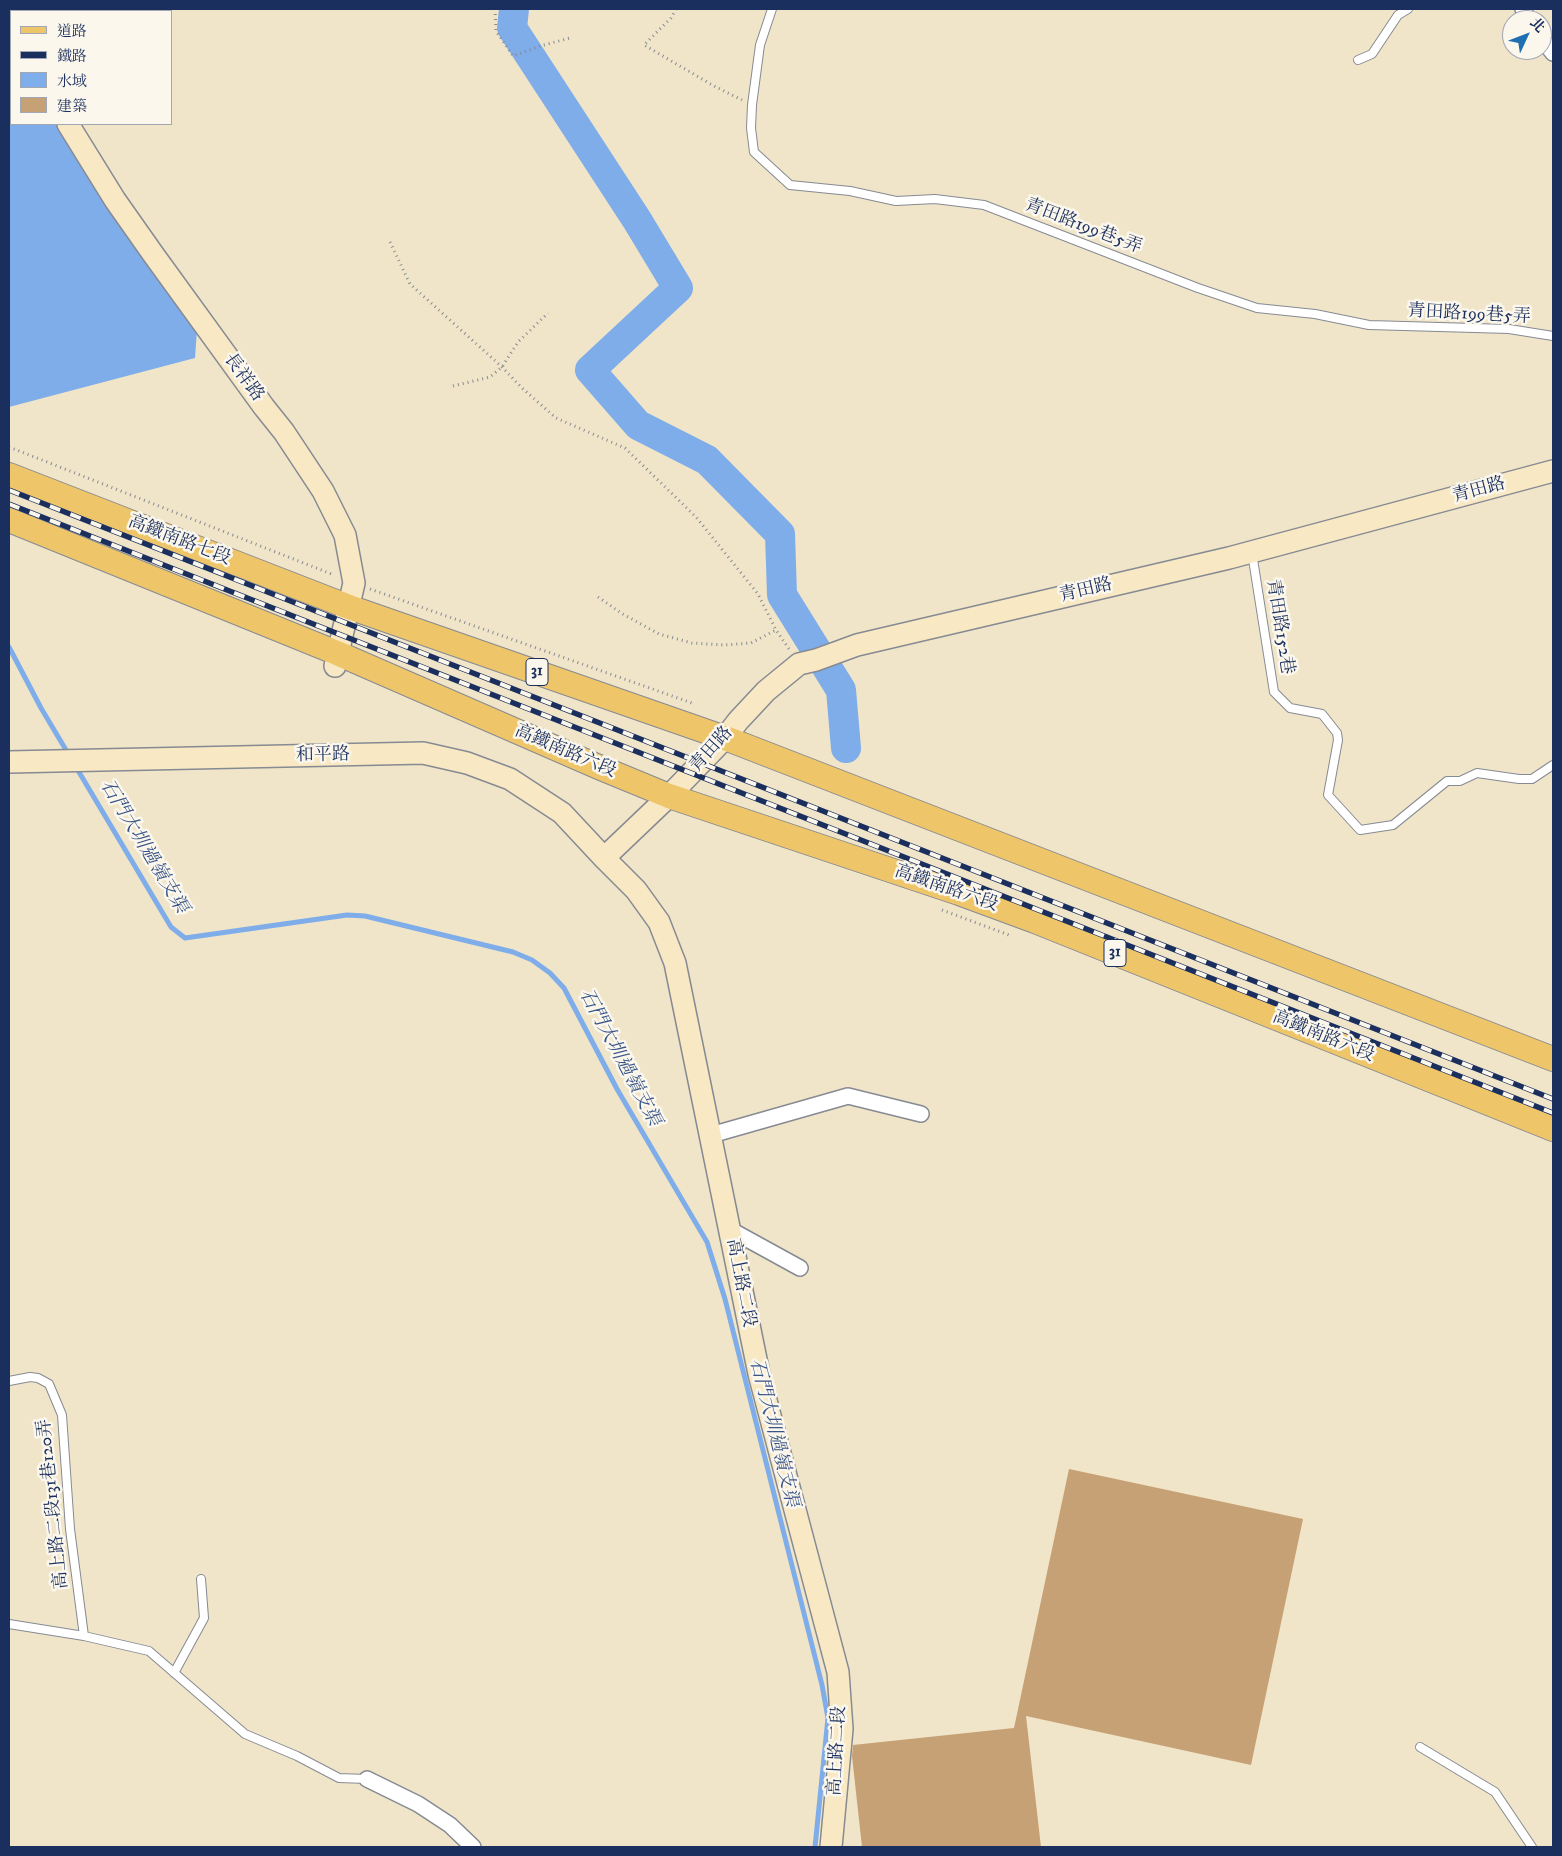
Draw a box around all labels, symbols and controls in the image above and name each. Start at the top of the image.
legend [10,10,172,125]
north arrow [1502,10,1552,60]
text: 北 [1526,14,1549,37]
text: 道路 [57,22,87,41]
text: 鐵路 [57,47,87,66]
text: 水域 [57,72,87,91]
text: 建築 [57,97,87,116]
street label: 青田路199巷5弄 [1021,195,1145,259]
street label: 青田路199巷5弄 [1407,301,1531,329]
street label: 長祥路 [218,350,268,406]
street label: 青田路 [1450,474,1508,508]
street label: 高鐵南路七段 [125,512,233,570]
street label: 青田路 [1057,574,1115,608]
street label: 青田路152巷 [1261,578,1297,676]
road number: 31 [526,659,548,686]
street label: 高鐵南路六段 [511,721,619,783]
street label: 青田路 [686,723,738,777]
street label: 和平路 [296,745,350,767]
water label: 石門大圳過嶺支渠 [94,776,192,918]
street label: 高鐵南路六段 [891,861,1001,917]
road number: 31 [1104,940,1126,966]
water label: 石門大圳過嶺支渠 [573,986,665,1130]
street label: 高鐵南路六段 [1269,1007,1377,1067]
street label: 高上路二段 [721,1237,759,1329]
water label: 石門大圳過嶺支渠 [744,1356,802,1510]
street label: 高上路二段131巷120弄 [34,1418,74,1590]
street label: 高上路二段 [825,1705,851,1797]

